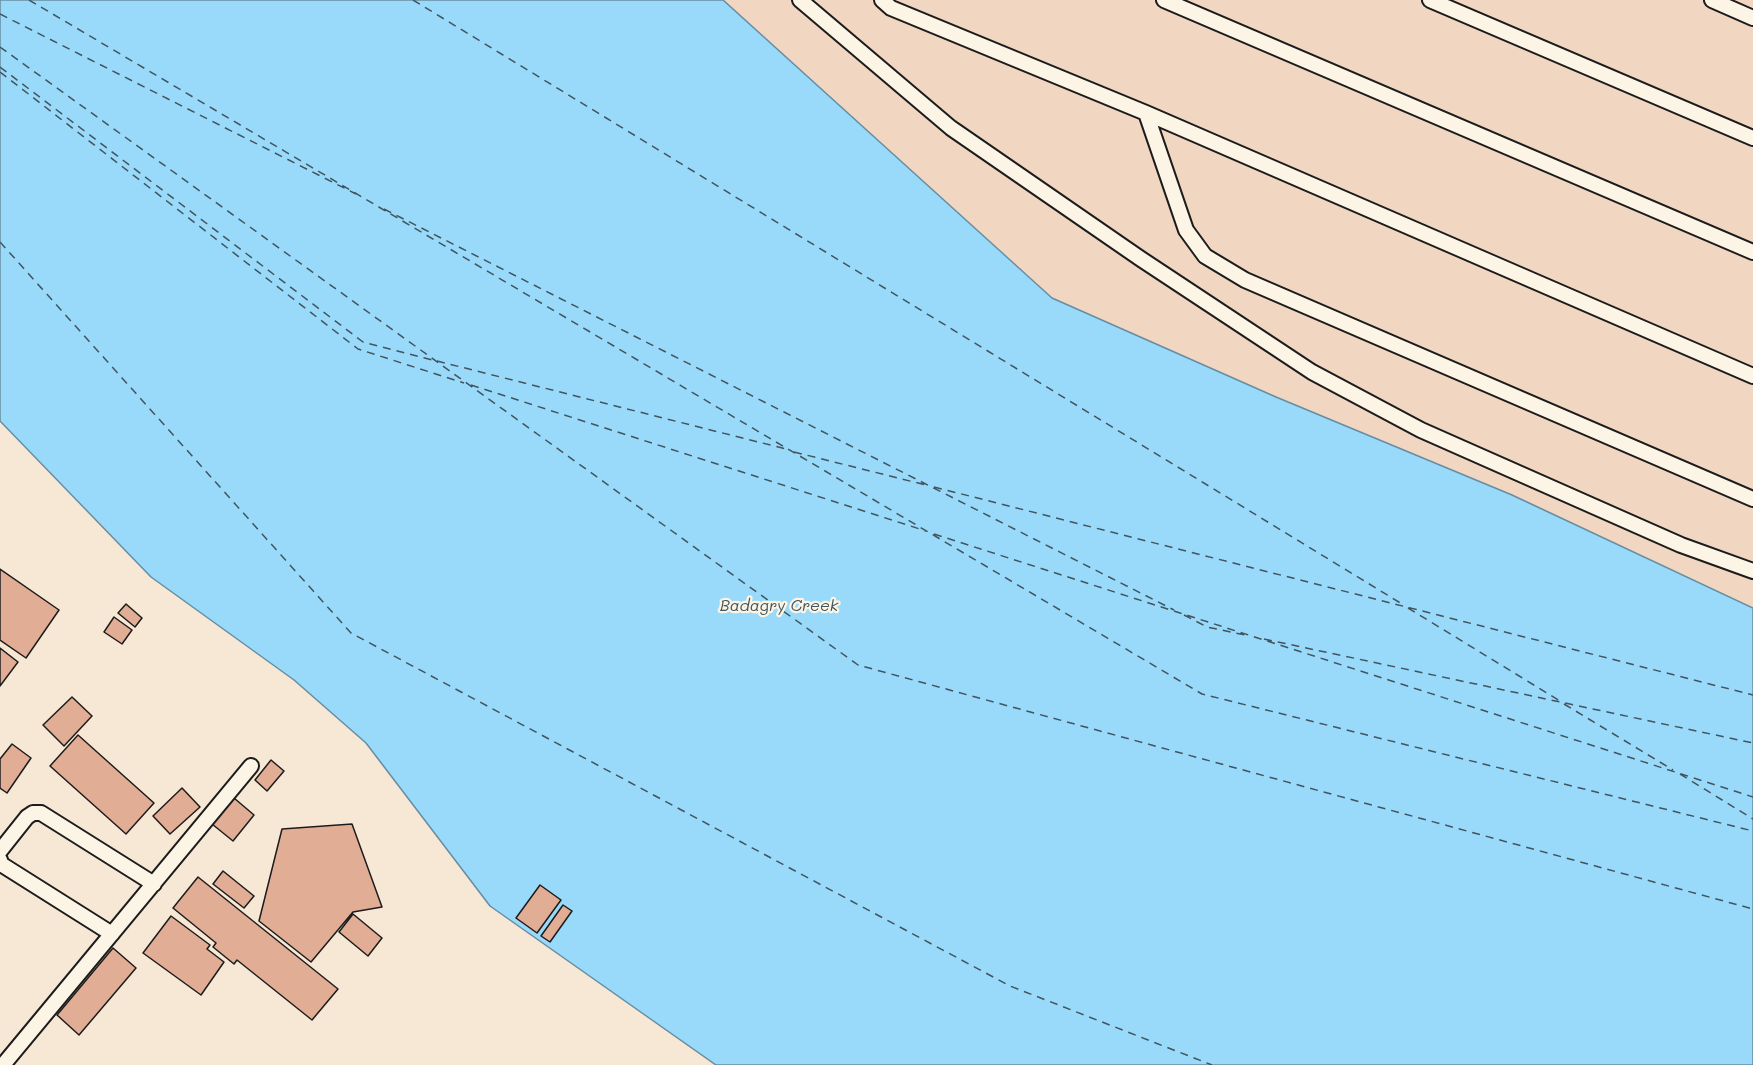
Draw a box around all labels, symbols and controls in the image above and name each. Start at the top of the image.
water label: Badagry Creek [720,596,838,616]

